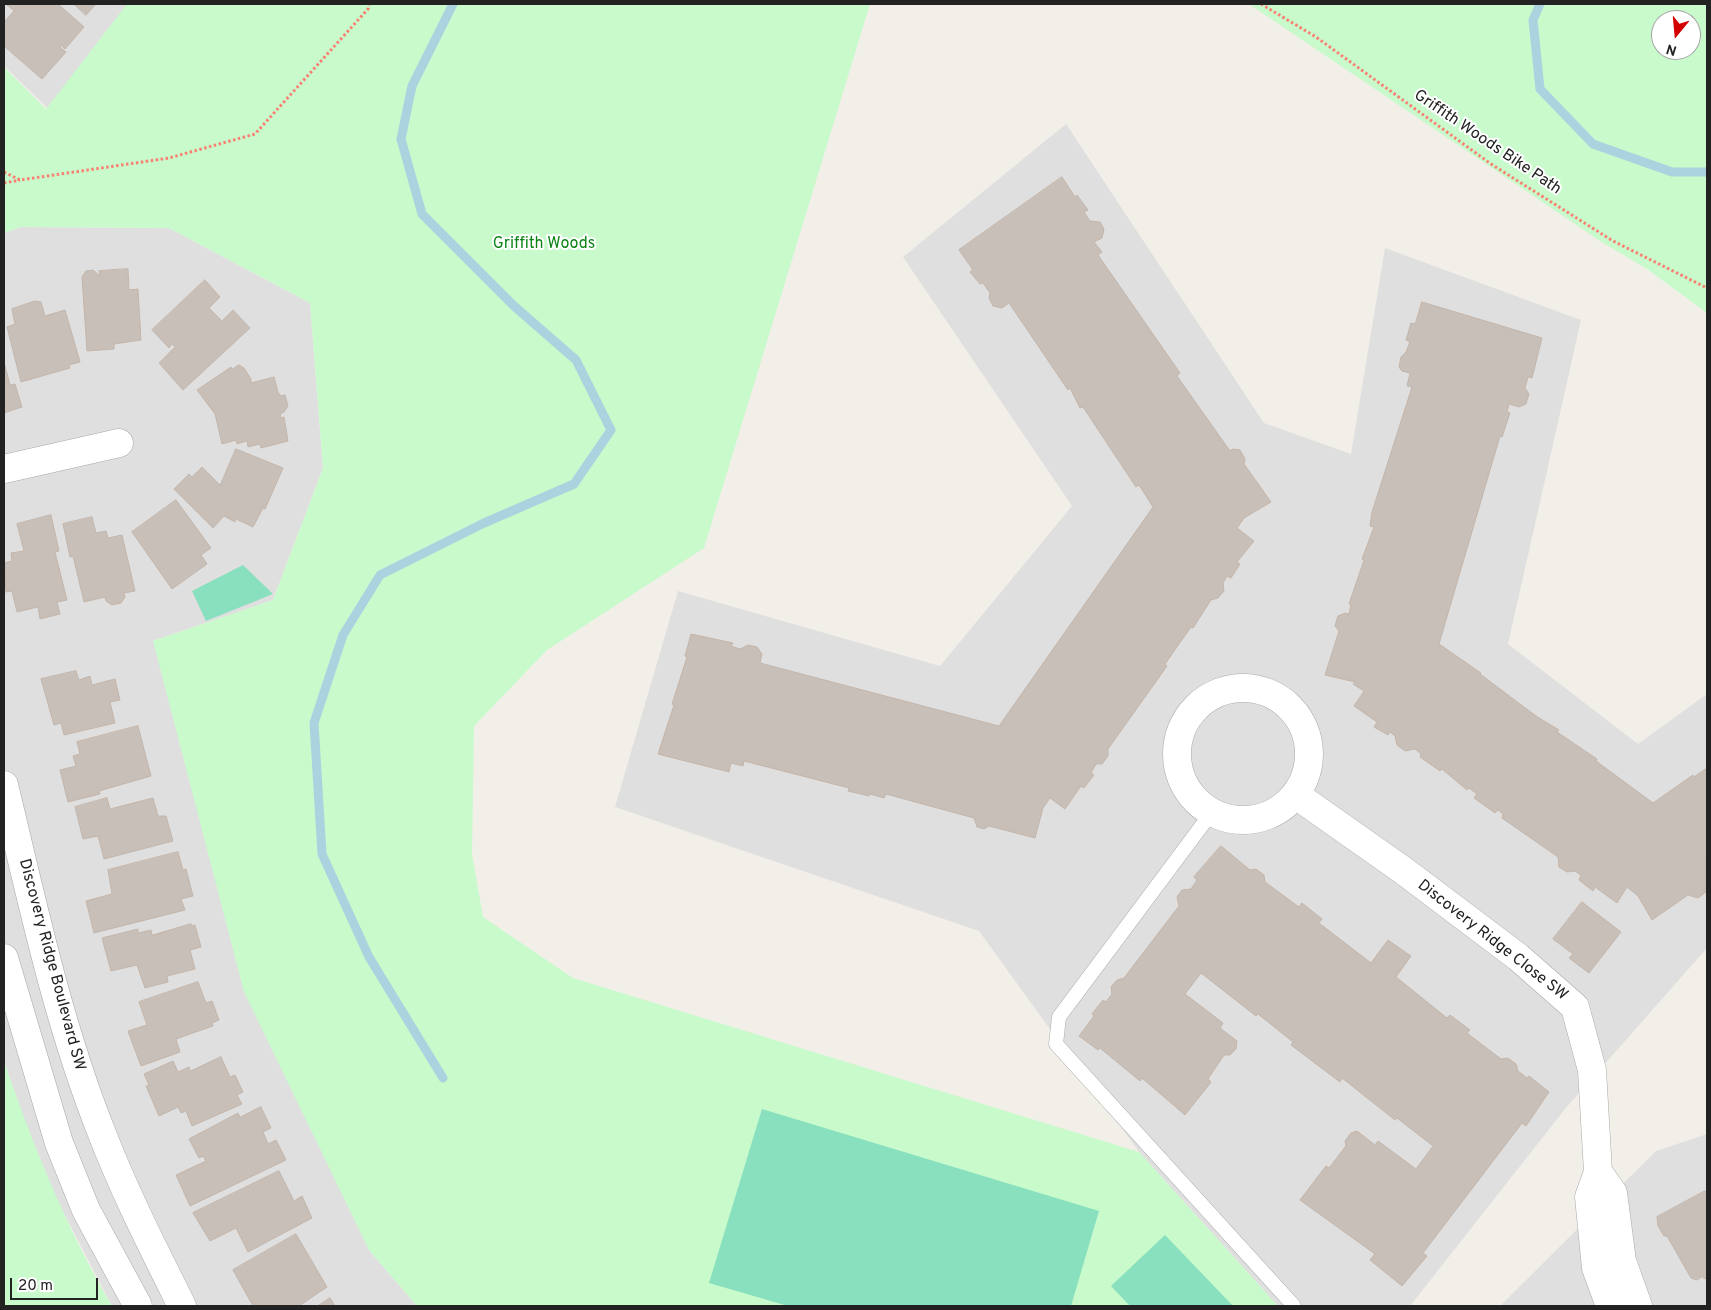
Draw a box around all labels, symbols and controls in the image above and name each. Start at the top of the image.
north arrow [1651,10,1701,60]
text: N [1664,39,1679,58]
street label: Griffith Woods Bike Path [1410,86,1564,200]
park label: Griffith Woods [493,235,595,255]
street label: Discovery Ridge Boulevard SW [13,857,89,1073]
street label: Discovery Ridge Close SW [1413,876,1571,1006]
scale bar [12,1268,100,1300]
text: 20 m [18,1277,53,1296]

